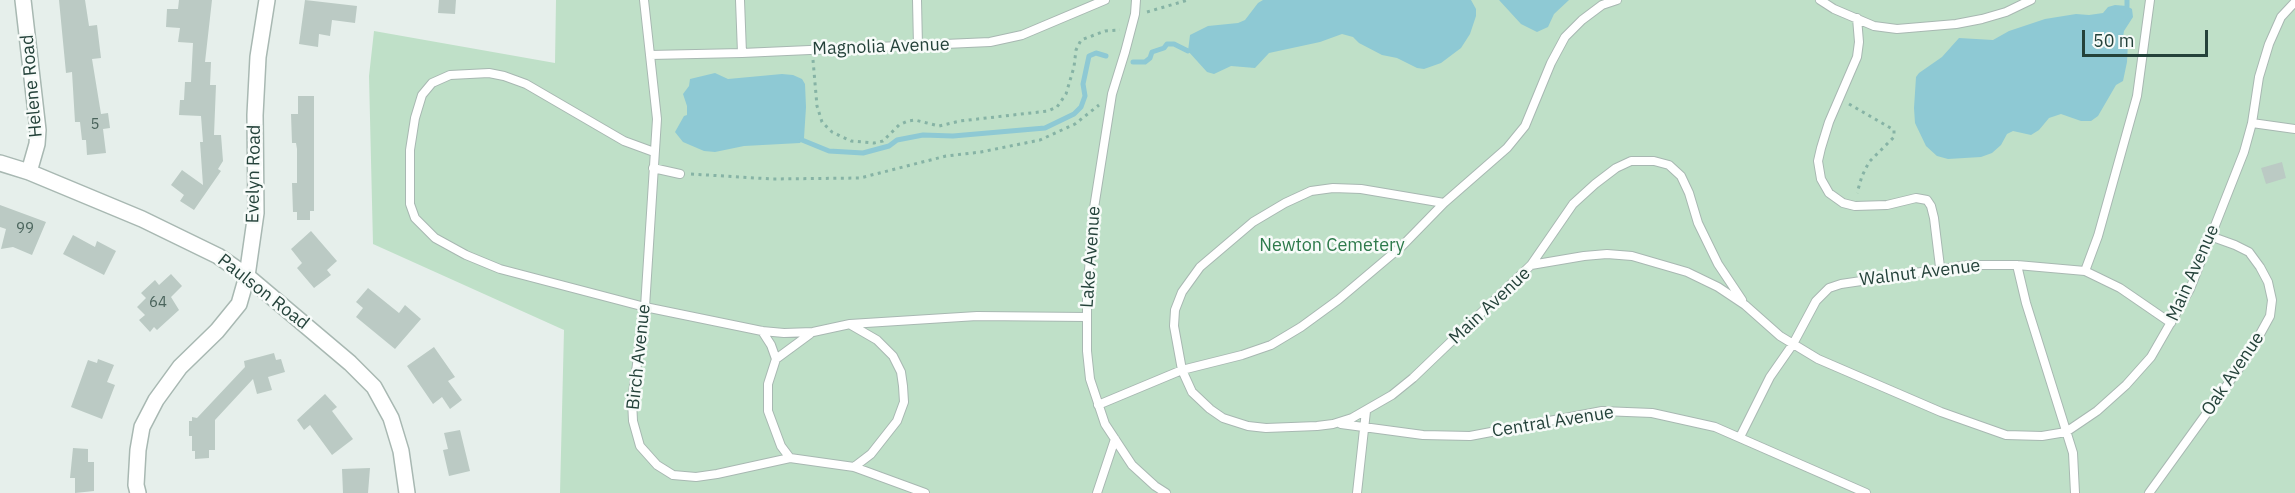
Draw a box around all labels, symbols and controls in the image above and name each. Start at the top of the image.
scale bar [2085,18,2211,56]
text: 50 m [2093,29,2135,52]
street label: Helene Road [17,34,47,138]
street label: Magnolia Avenue [812,34,950,60]
house number: 5 [91,116,99,134]
street label: Evelyn Road [242,124,266,224]
street label: Lake Avenue [1077,205,1105,309]
house number: 99 [16,220,34,238]
street label: Main Avenue [2162,221,2224,325]
park label: Newton Cemetery [1259,235,1405,257]
street label: Paulson Road [213,250,313,334]
street label: Walnut Avenue [1858,255,1982,291]
street label: Main Avenue [1445,263,1535,349]
house number: 64 [149,294,167,312]
street label: Birch Avenue [623,303,655,411]
street label: Oak Avenue [2197,328,2269,420]
street label: Central Avenue [1491,402,1615,442]

